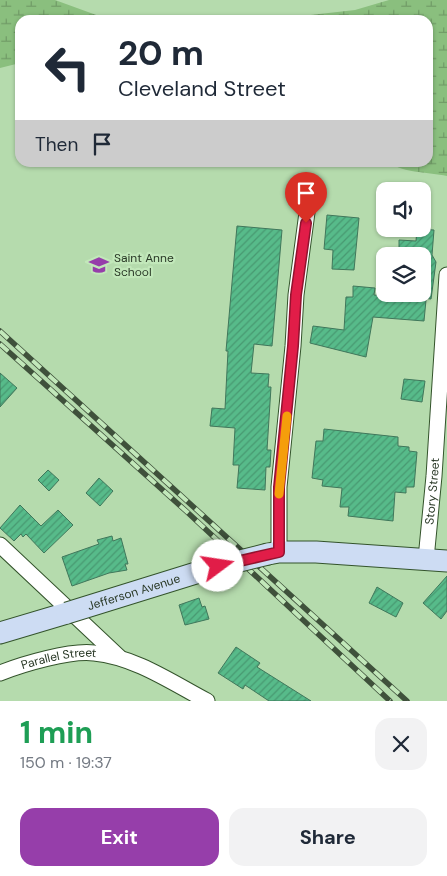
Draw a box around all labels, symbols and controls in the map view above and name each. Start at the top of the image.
text: 20 m [118,30,204,76]
icon: left [35,35,100,100]
text: Cleveland Street [118,74,286,103]
icon: arrive [88,130,116,158]
text: Then [35,132,78,157]
pin [285,172,327,223]
icon: arrive [292,179,320,207]
map controls [376,182,431,302]
button: sound [376,182,431,237]
button: layers [376,247,431,302]
place label: Saint Anne School [114,250,174,280]
school or university icon: Saint Anne School [88,254,110,276]
street label: Story Street [421,457,443,525]
position arrow [191,539,243,591]
street label: Jefferson Avenue [86,570,182,614]
street label: Parallel Street [19,645,97,673]
text: 1 min [20,713,93,752]
button: close [375,718,427,770]
text: 150 m · 19:37 [20,752,112,773]
button: Exit [20,808,219,866]
button: Share [229,808,427,866]

